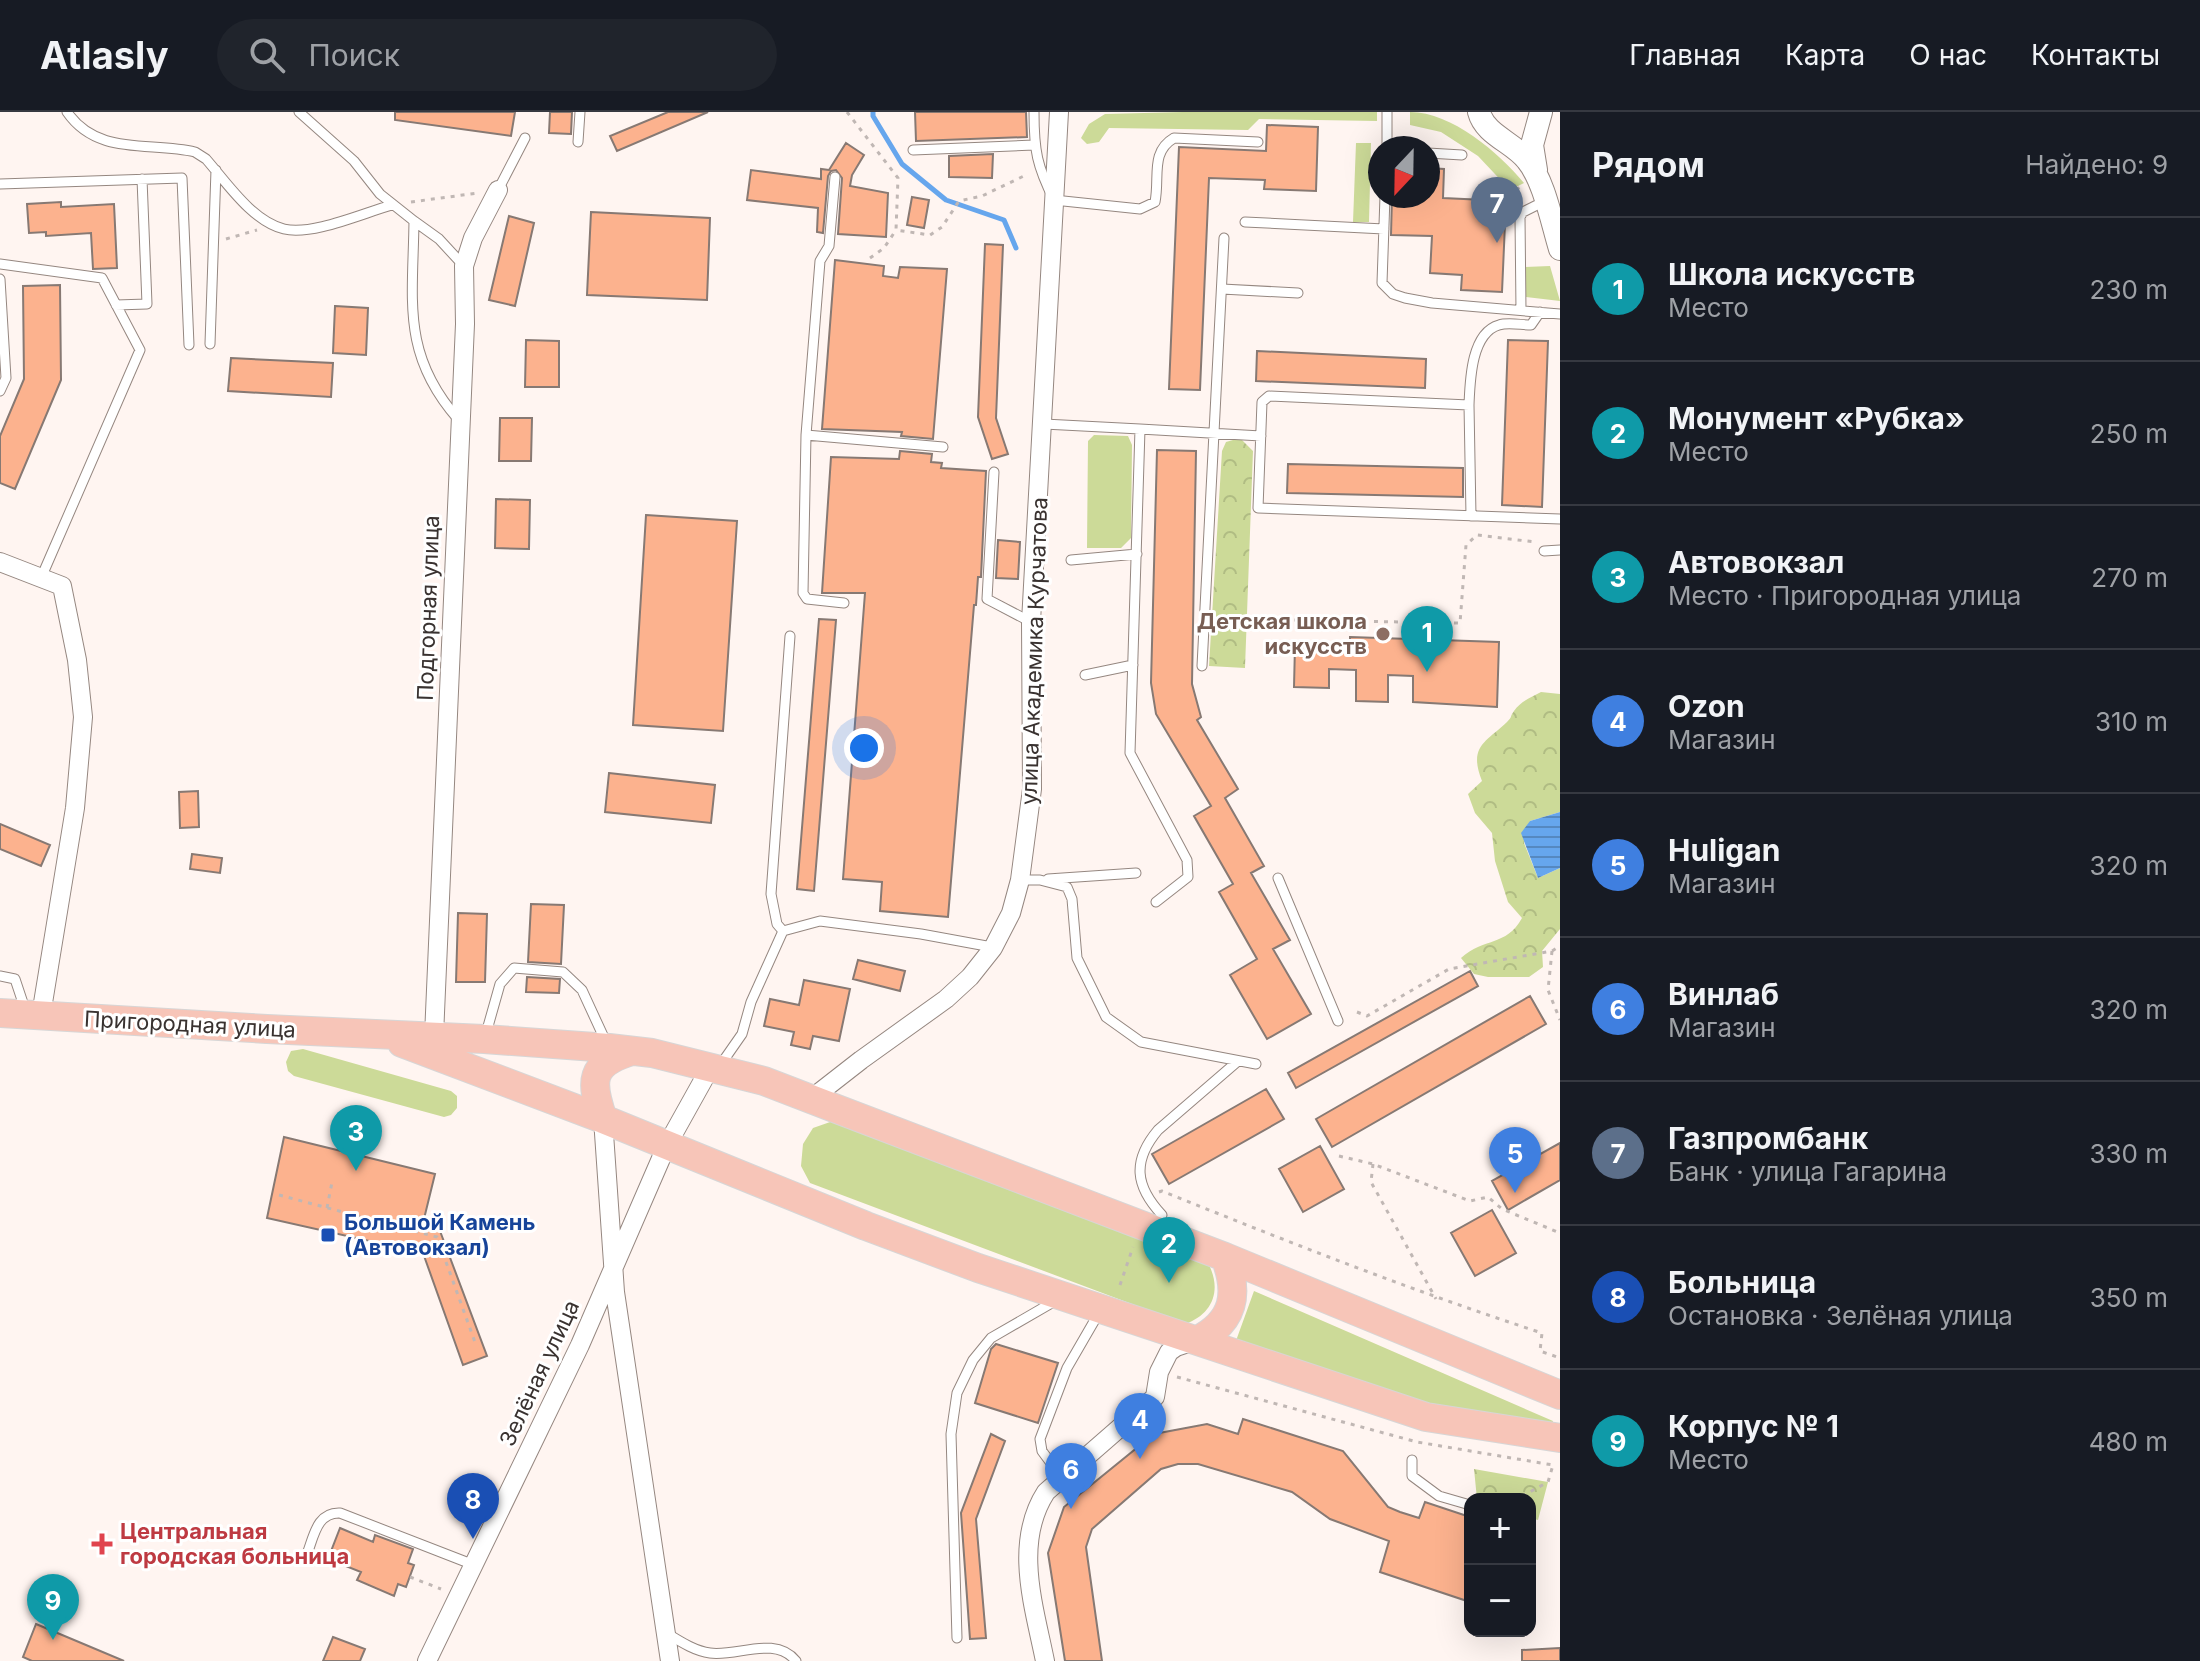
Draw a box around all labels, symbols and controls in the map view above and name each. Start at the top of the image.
search box [217,19,777,91]
text: Atlasly [40,32,169,78]
icon: search [245,33,289,77]
text: Поиск [309,37,400,73]
text: Главная [1629,38,1741,72]
text: Карта [1785,38,1865,72]
text: О нас [1909,38,1987,72]
text: Контакты [2031,38,2160,72]
north arrow [1368,136,1440,208]
text: Рядом [1592,144,1705,185]
text: Найдено: 9 [2025,149,2168,180]
pin: 7 [1471,177,1523,243]
text: Школа искусств [1668,256,1915,292]
text: 1 [1612,274,1624,305]
text: 230 m [2090,274,2168,305]
text: Место [1668,292,1749,323]
text: Монумент «Рубка» [1668,400,1965,436]
text: 2 [1610,418,1626,449]
text: 250 m [2090,418,2168,449]
text: Место [1668,436,1749,467]
street label: улица Академика Курчатова [1016,497,1052,805]
street label: Подгорная улица [412,515,444,701]
text: Автовокзал [1668,544,1844,580]
text: 3 [1610,562,1626,593]
text: 270 m [2091,562,2168,593]
text: Место · Пригородная улица [1668,580,2021,611]
pin: 1 [1401,606,1453,672]
place label: Детская школа искусств [1197,608,1367,659]
marker: Детская школа искусств [1374,625,1392,643]
text: Ozon [1668,688,1745,724]
text: 4 [1609,706,1627,737]
text: 310 m [2095,706,2168,737]
text: Магазин [1668,724,1776,755]
your location [844,728,884,768]
text: Huligan [1668,832,1780,868]
text: 5 [1610,850,1626,881]
text: 320 m [2090,850,2168,881]
text: Магазин [1668,868,1776,899]
text: Винлаб [1668,976,1779,1012]
text: 6 [1610,994,1626,1025]
text: 320 m [2090,994,2168,1025]
street label: Пригородная улица [83,1005,297,1043]
text: Магазин [1668,1012,1776,1043]
pin: 3 [330,1105,382,1171]
text: Газпромбанк [1668,1120,1868,1156]
pin: 5 [1489,1127,1541,1193]
text: 7 [1610,1138,1626,1169]
text: 330 m [2089,1138,2168,1169]
text: Банк · улица Гагарина [1668,1156,1947,1187]
place label: Большой Камень (Автовокзал) [344,1209,536,1260]
pin: 2 [1143,1217,1195,1283]
marker: Большой Камень (Автовокзал) [319,1226,337,1244]
text: Больница [1668,1264,1816,1300]
text: 8 [1610,1282,1626,1313]
text: 350 m [2090,1282,2168,1313]
street label: Зелёная улица [494,1296,584,1450]
text: Остановка · Зелёная улица [1668,1300,2013,1331]
pin: 4 [1114,1393,1166,1459]
text: Корпус № 1 [1668,1408,1839,1444]
text: 9 [1610,1426,1626,1457]
text: 480 m [2089,1426,2168,1457]
pin: 6 [1045,1443,1097,1509]
text: Место [1668,1444,1749,1475]
pin: 8 [447,1473,499,1539]
map controls [1464,1493,1536,1637]
button: + [1464,1493,1536,1565]
place label: Центральная городская больница [120,1518,349,1569]
marker: Центральная городская больница [91,1533,113,1555]
button: − [1464,1565,1536,1637]
pin: 9 [27,1574,79,1640]

